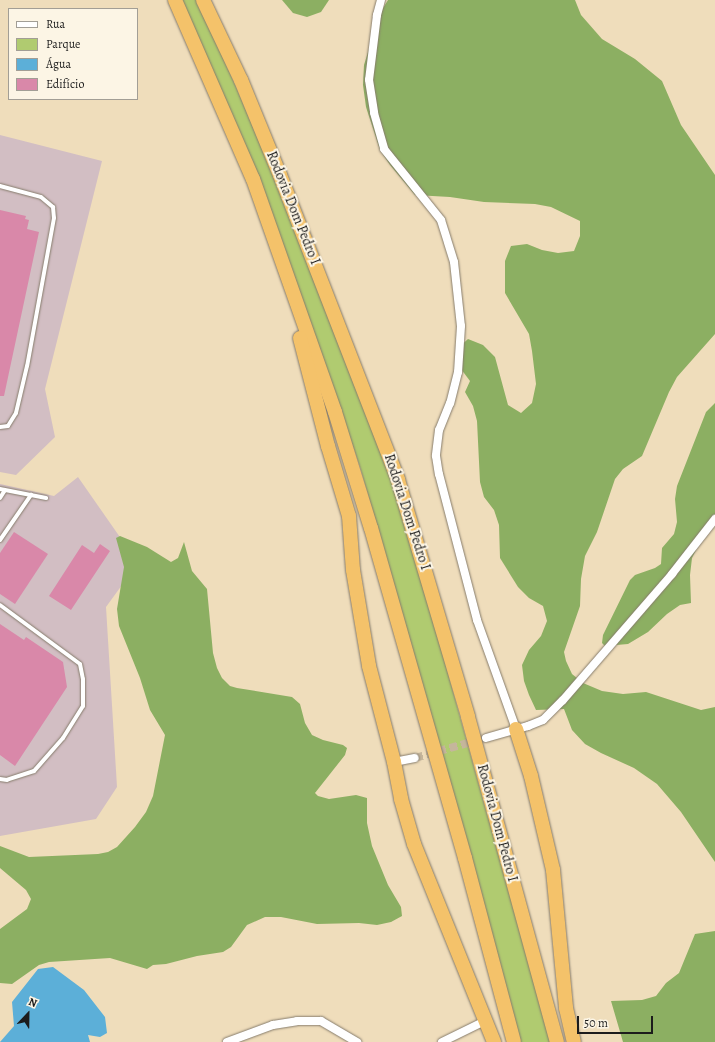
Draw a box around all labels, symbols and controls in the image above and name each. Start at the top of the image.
legend [8,8,138,100]
text: Rua [46,16,65,32]
text: Parque [46,36,81,52]
text: Água [46,56,71,72]
text: Edifício [46,76,84,92]
street label: Rodovia Dom Pedro I [263,149,323,267]
street label: Rodovia Dom Pedro I [380,452,434,572]
street label: Rodovia Dom Pedro I [473,762,521,884]
north arrow [8,994,48,1034]
text: N [26,994,39,1011]
scale bar [579,1008,655,1034]
text: 50 m [584,1015,608,1031]

